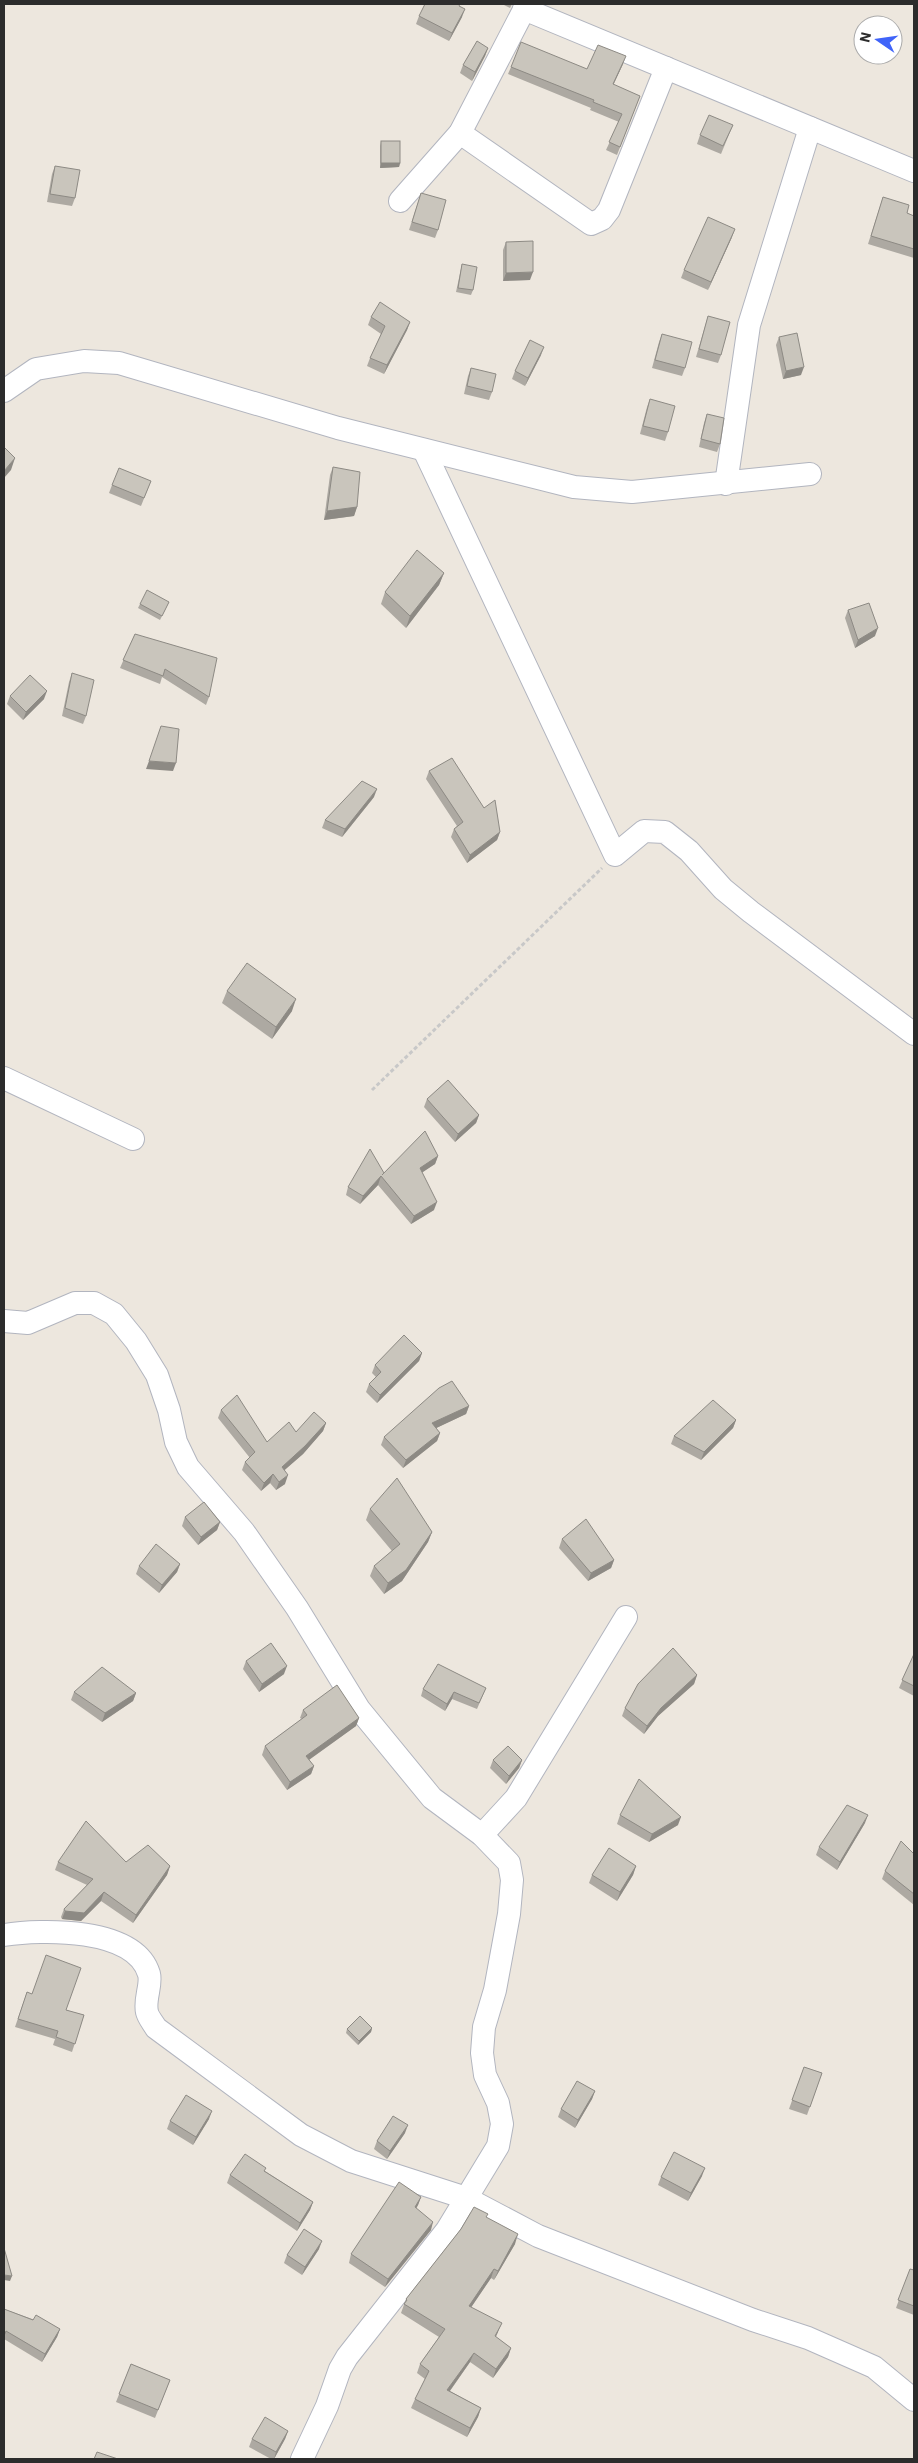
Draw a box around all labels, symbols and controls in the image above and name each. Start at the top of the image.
north arrow [853,15,903,65]
text: N [855,30,875,44]

